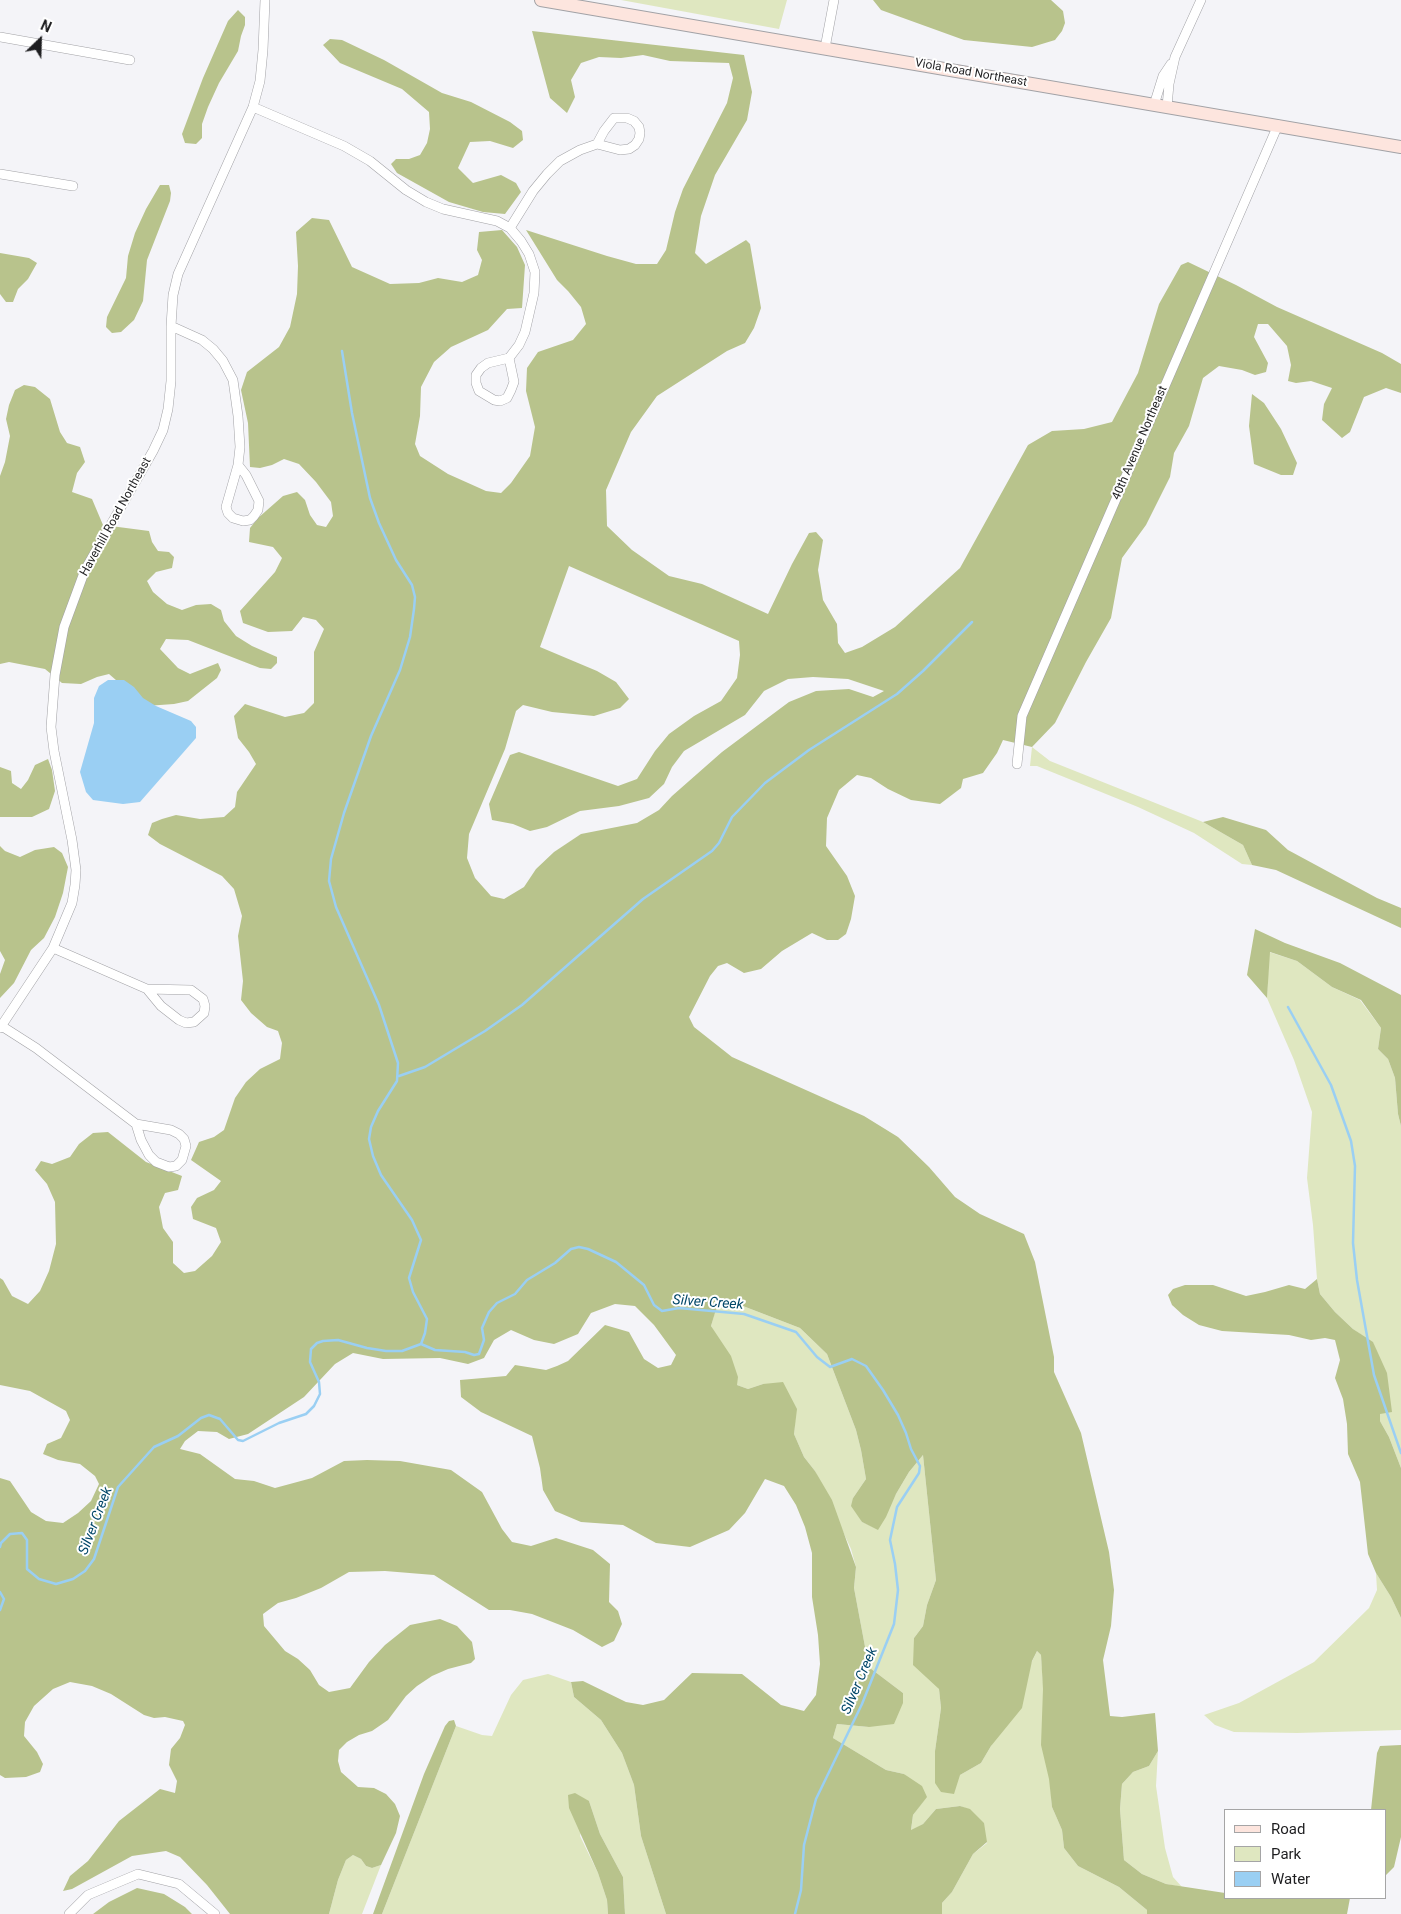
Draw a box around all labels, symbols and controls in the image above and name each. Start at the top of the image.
north arrow [15,15,65,65]
text: N [38,17,54,36]
street label: Viola Road Northeast [914,56,1028,90]
street label: 40th Avenue Northeast [1109,384,1171,502]
street label: Haverhill Road Northeast [77,455,155,579]
water label: Silver Creek [672,1292,744,1314]
water label: Silver Creek [75,1485,117,1557]
water label: Silver Creek [838,1645,882,1717]
legend [1224,1809,1386,1899]
text: Road [1271,1820,1305,1838]
text: Park [1271,1845,1301,1863]
text: Water [1271,1870,1310,1888]

